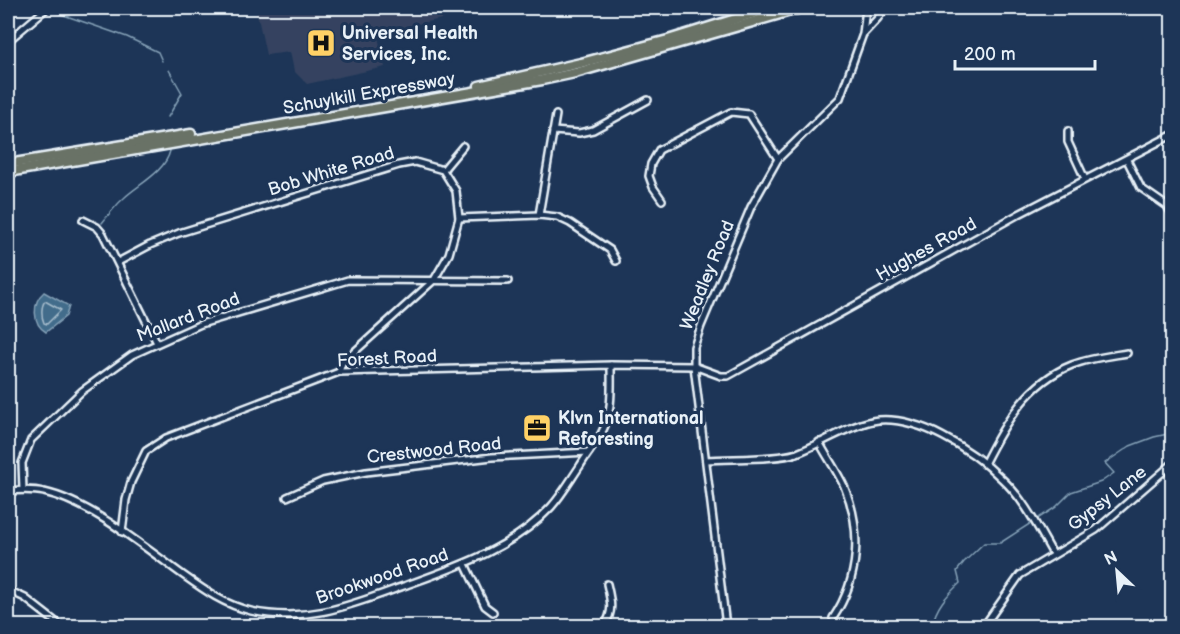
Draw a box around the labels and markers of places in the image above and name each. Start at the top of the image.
place label: Universal Health Services, Inc. [342,23,478,65]
hospital icon: Universal Health Services, Inc. [305,27,337,59]
place label: Klvn International Reforesting [558,408,704,450]
office icon: Klvn International Reforesting [521,412,553,444]

